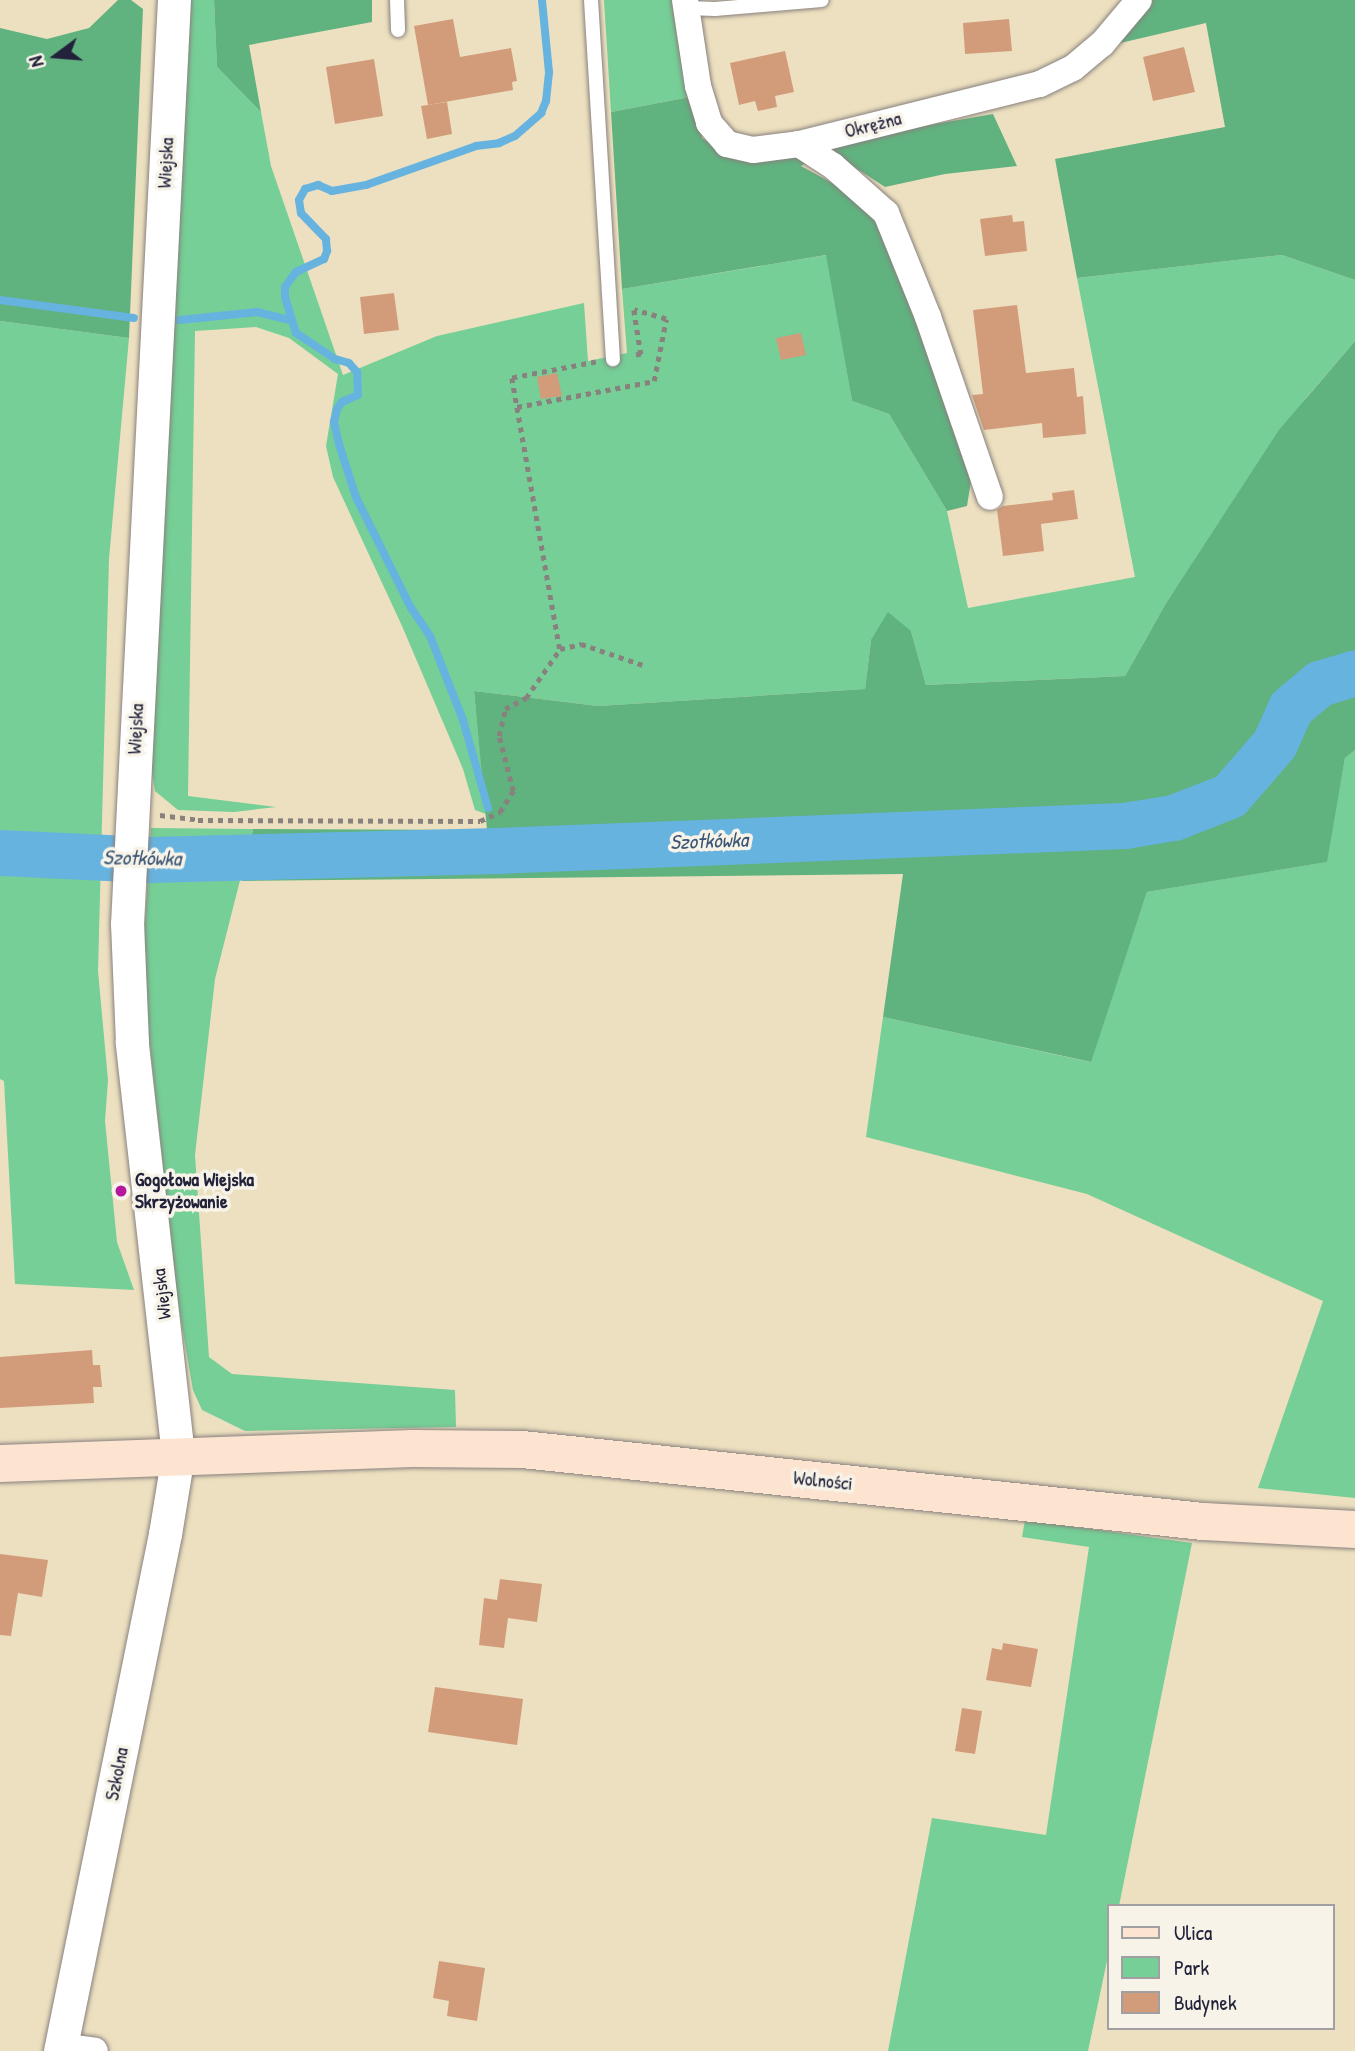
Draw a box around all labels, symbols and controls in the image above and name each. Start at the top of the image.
north arrow [21,21,91,91]
text: N [22,53,50,70]
street label: Okrężna [842,107,904,143]
street label: Wiejska [153,137,179,189]
street label: Wiejska [123,703,149,755]
water label: Szotkówka [670,827,748,855]
water label: Szotkówka [103,845,181,871]
place label: Gogołowa Wiejska Skrzyżowanie [135,1169,254,1213]
marker: Gogołowa Wiejska Skrzyżowanie [113,1183,129,1199]
street label: Wiejska [148,1267,176,1321]
street label: Wolności [792,1467,854,1495]
street label: Szkolna [101,1746,133,1802]
legend [1106,1904,1334,2030]
text: Ulica [1174,1918,1212,1947]
text: Park [1174,1953,1209,1982]
text: Budynek [1174,1988,1237,2017]

